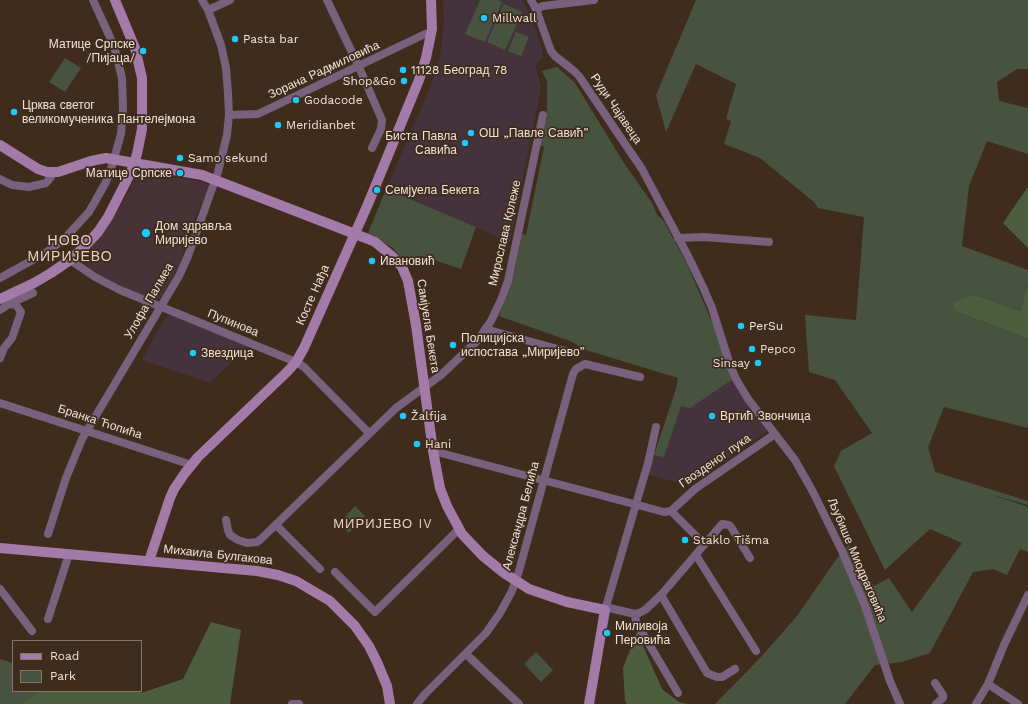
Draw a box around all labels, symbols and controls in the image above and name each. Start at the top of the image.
place label: Millwall [492,11,537,25]
marker: Millwall [479,13,489,23]
place label: Pasta bar [243,32,299,46]
marker: Pasta bar [230,34,240,44]
place label: Матице Српске /Пијаца/ [49,37,135,65]
street label: Зорана Радмиловића [266,38,382,102]
marker: Матице Српске /Пијаца/ [138,46,148,56]
place label: 11128 Београд 78 [411,63,507,77]
marker: 11128 Београд 78 [398,65,408,75]
street label: Руди Чајавеца [587,71,645,147]
place label: Shop&Go [343,74,396,88]
marker: Shop&Go [399,76,409,86]
place label: Godacode [304,93,363,107]
marker: Godacode [291,95,301,105]
place label: Црква светог великомученика Пантелејмона [22,98,195,126]
marker: Црква светог великомученика Пантелејмона [9,107,19,117]
place label: Meridianbet [286,118,355,132]
marker: Meridianbet [273,120,283,130]
place label: ОШ „Павле Савић” [479,126,588,140]
marker: ОШ „Павле Савић” [466,128,476,138]
place label: Биста Павла Савића [385,129,457,157]
marker: Биста Павла Савића [460,138,470,148]
place label: Samo sekund [188,151,267,165]
marker: Samo sekund [175,153,185,163]
place label: Матице Српске [86,166,172,180]
marker: Матице Српске [175,168,185,178]
street label: Мирослава Крлеже [486,179,524,287]
place label: Семјуела Бекета [385,183,479,197]
marker: Семјуела Бекета [372,185,382,195]
place label: Дом здравља Миријево [155,219,232,247]
marker: Дом здравља Миријево [140,227,152,239]
district label: НОВО МИРИЈЕВО [27,233,113,266]
place label: Ивановић [380,254,435,268]
marker: Ивановић [367,256,377,266]
street label: Улофа Палмеа [121,261,177,341]
street label: Косте Нађа [293,263,333,327]
street label: Самјуела Бекета [413,278,443,374]
street label: Пупинова [205,306,261,340]
place label: PerSu [749,319,783,333]
marker: PerSu [736,321,746,331]
place label: Полицијска испостава „Миријево” [461,331,585,359]
marker: Полицијска испостава „Миријево” [448,340,458,350]
place label: Pepco [760,342,796,356]
marker: Pepco [747,344,757,354]
place label: Звездица [201,346,253,360]
marker: Звездица [188,348,198,358]
place label: Sinsay [713,356,750,370]
marker: Sinsay [753,358,763,368]
street label: Бранка Ћопића [56,402,144,442]
place label: Žalfija [411,409,447,423]
place label: Вртић Звончица [720,409,811,423]
marker: Žalfija [398,411,408,421]
marker: Вртић Звончица [707,411,717,421]
street label: Гвозденог пука [676,431,754,491]
place label: Hani [425,437,451,451]
marker: Hani [412,439,422,449]
street label: Александра Белића [500,460,542,572]
street label: Љубише Миодраговића [824,496,890,624]
district label: МИРИЈЕВО IV [333,516,433,532]
place label: Staklo Tišma [693,533,769,547]
marker: Staklo Tišma [680,535,690,545]
street label: Михаила Булгакова [163,542,273,568]
place label: Миливоја Перовића [615,619,670,647]
marker: Миливоја Перовића [602,628,612,638]
legend [12,640,142,692]
text: Road [50,649,79,663]
text: Park [50,669,76,683]

